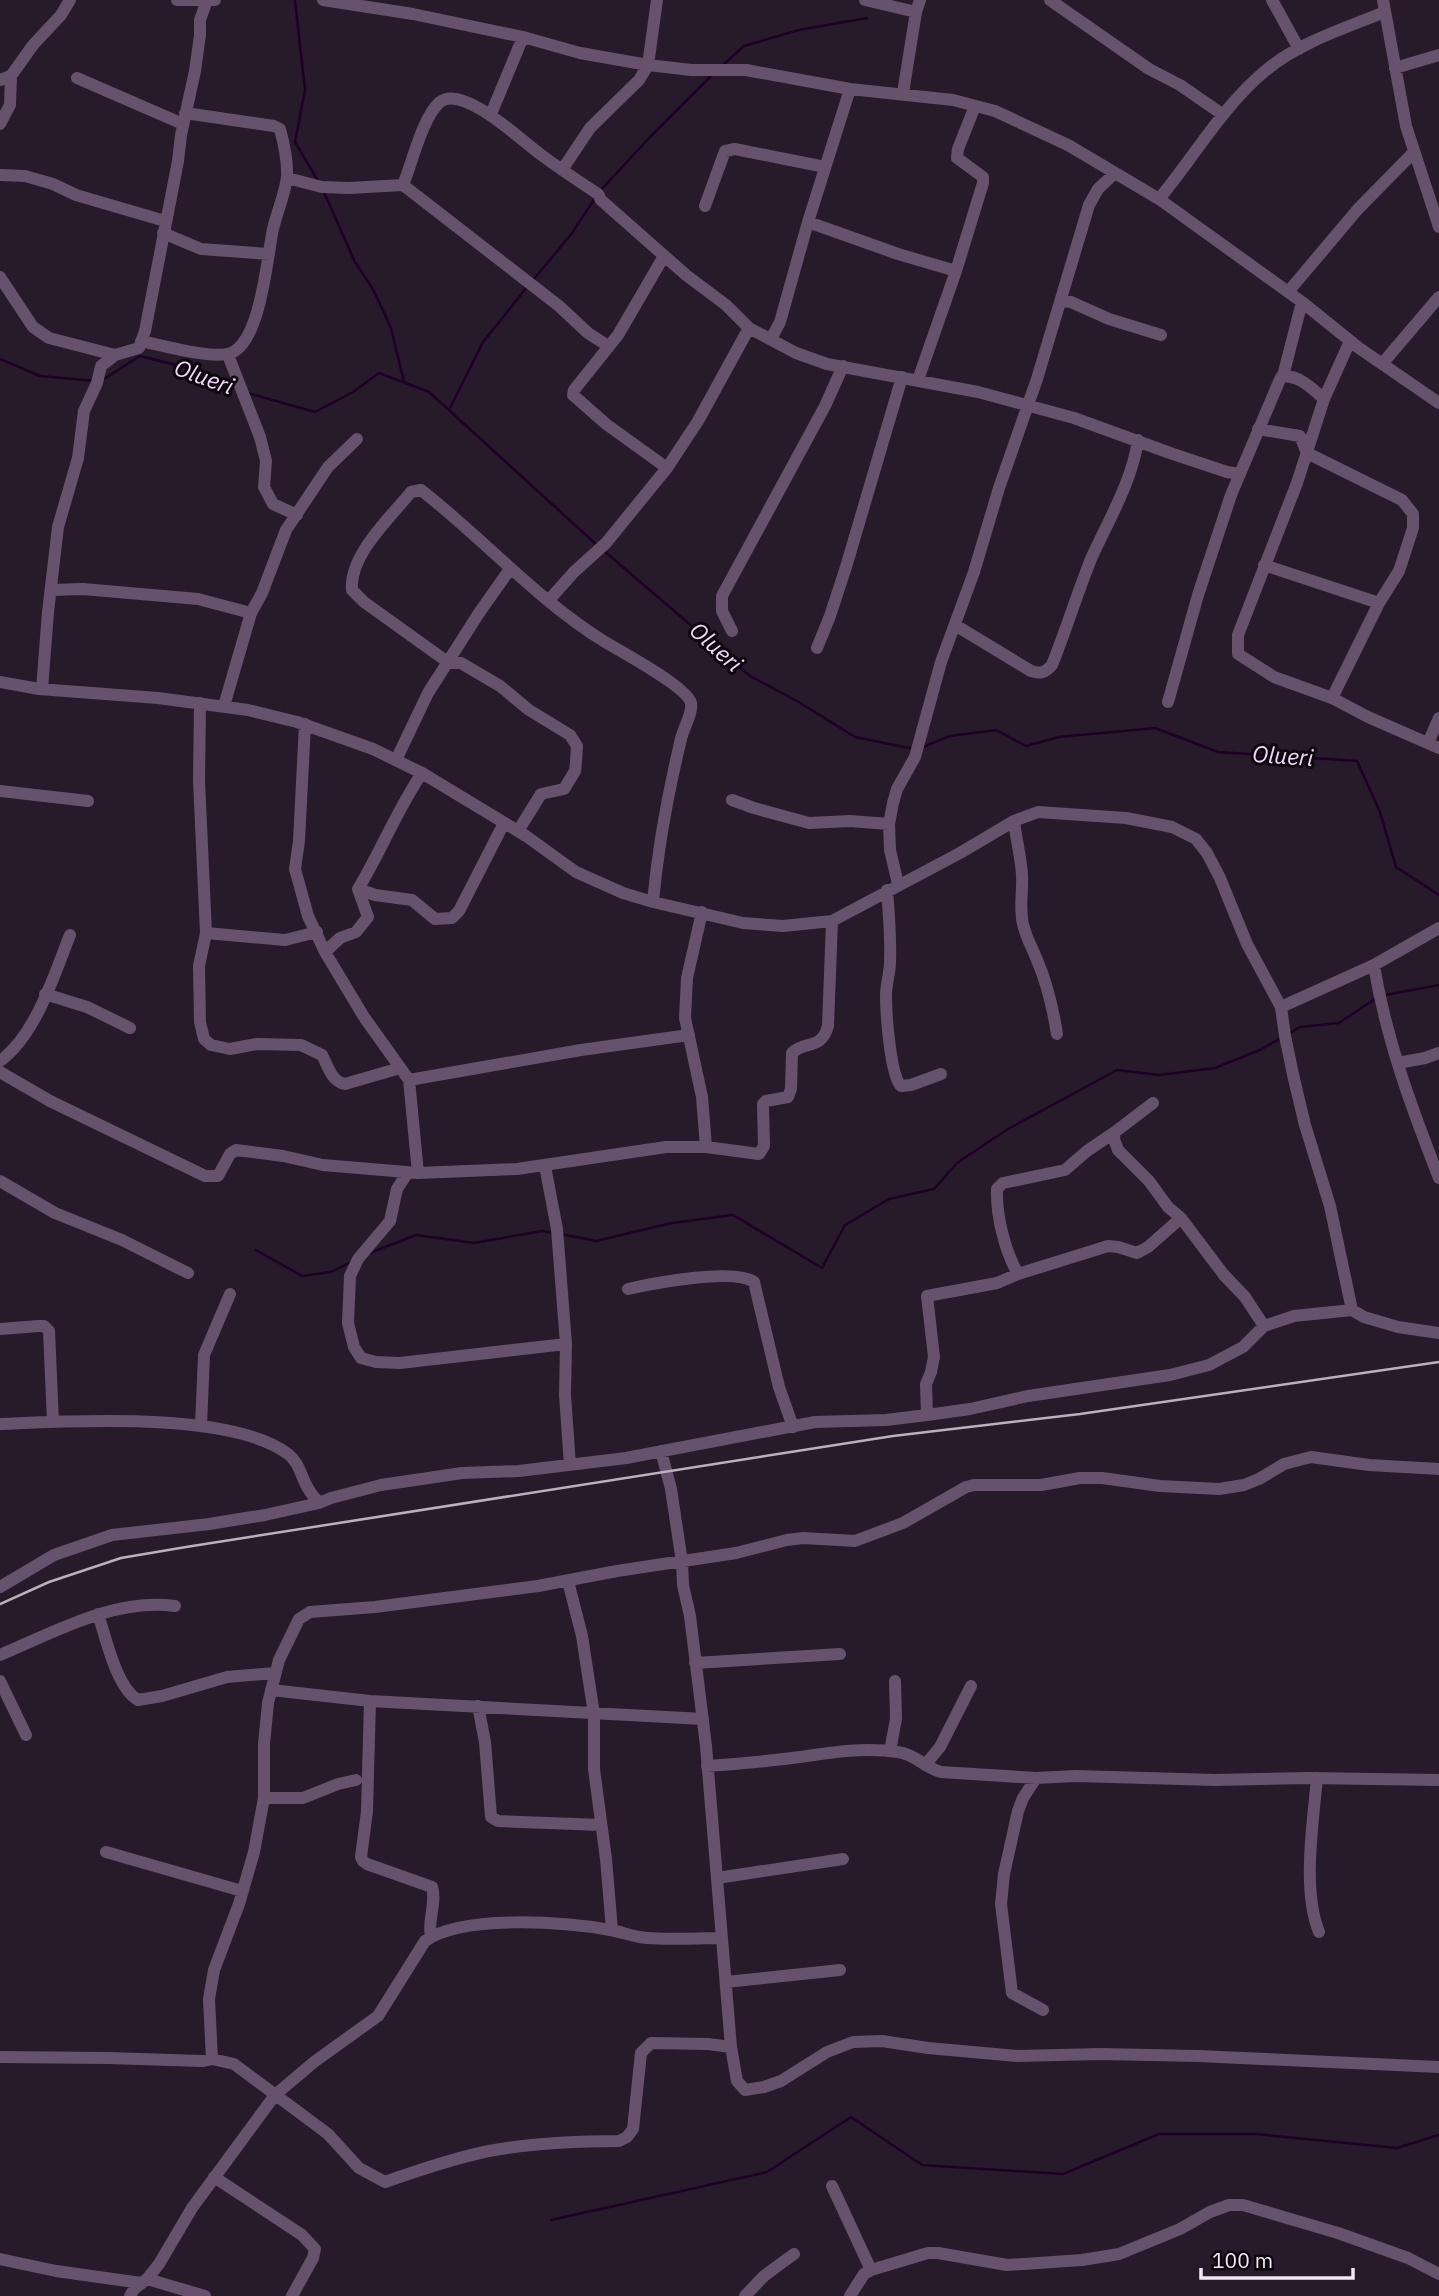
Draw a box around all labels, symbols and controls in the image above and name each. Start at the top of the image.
water label: Olueri [171,352,239,401]
water label: Olueri [684,615,750,678]
water label: Olueri [1252,738,1315,772]
scale bar [1201,2236,1353,2280]
text: 100 m [1212,2246,1273,2274]

